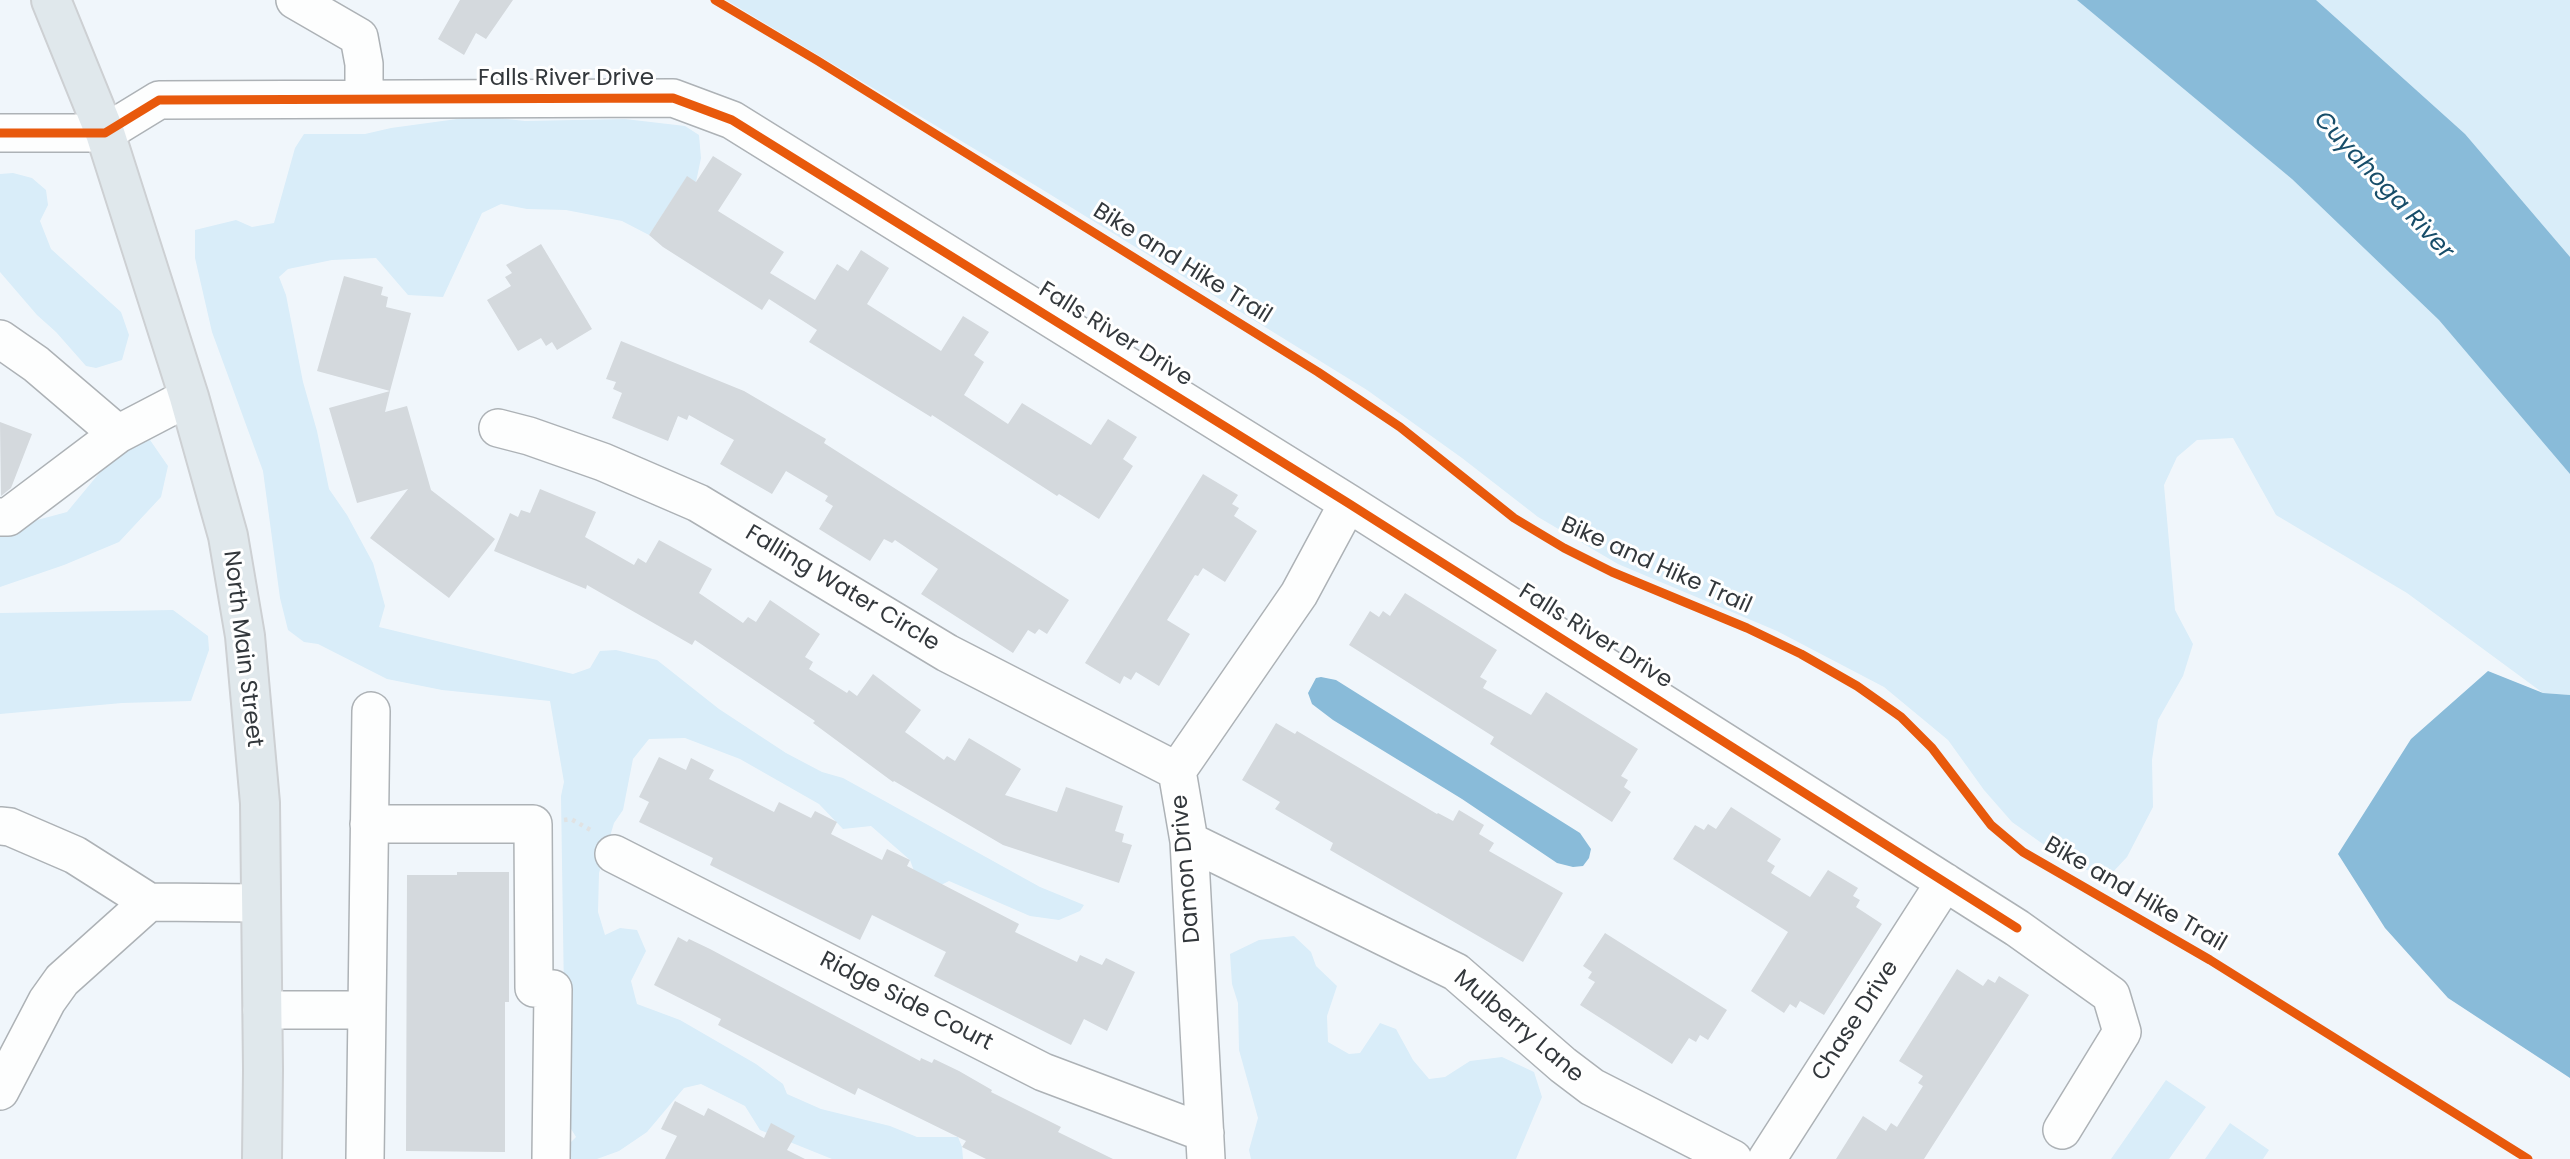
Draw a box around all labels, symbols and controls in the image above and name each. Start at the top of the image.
street label: Falls River Drive [478,65,654,93]
water label: Cuyahoga River [2307,106,2459,266]
street label: Bike and Hike Trail [1087,198,1277,330]
street label: Falls River Drive [1033,277,1197,393]
street label: Bike and Hike Trail [1556,512,1756,620]
street label: Falling Water Circle [740,520,944,658]
street label: North Main Street [216,549,268,749]
street label: Falls River Drive [1513,579,1677,695]
street label: Damon Drive [1167,794,1207,944]
street label: Bike and Hike Trail [2039,832,2231,958]
street label: Ridge Side Court [815,946,997,1058]
street label: Chase Drive [1807,956,1905,1086]
street label: Mulberry Lane [1448,965,1588,1089]

